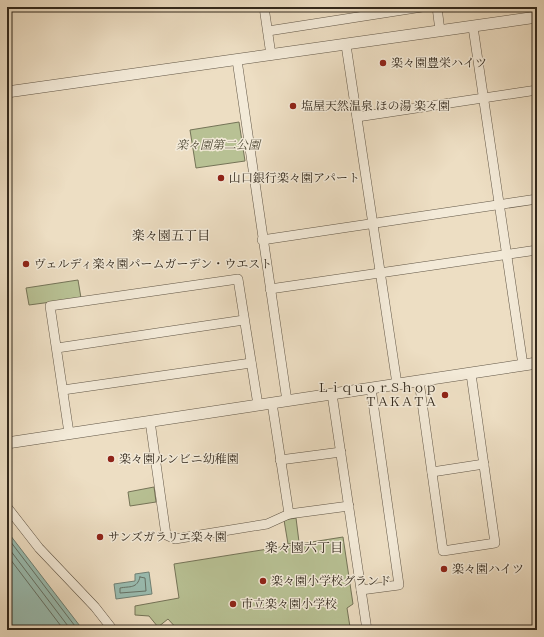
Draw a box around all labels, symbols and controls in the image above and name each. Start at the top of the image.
place label: 楽々園豊栄ハイツ [391,55,487,73]
marker: 楽々園豊栄ハイツ [378,58,388,68]
place label: 塩屋天然温泉 ほの湯 楽々園 [301,98,450,116]
marker: 塩屋天然温泉 ほの湯 楽々園 [288,101,298,111]
park label: 楽々園第二公園 [176,137,262,155]
place label: 山口銀行楽々園アパート [229,170,360,188]
marker: 山口銀行楽々園アパート [216,173,226,183]
district label: 楽々園五丁目 [132,228,210,246]
place label: ヴェルディ楽々園パームガーデン・ウエスト [34,256,272,274]
marker: ヴェルディ楽々園パームガーデン・ウエスト [21,259,31,269]
place label: ＬｉｑｕｏｒＳｈｏｐ ＴＡＫＡＴＡ [317,380,437,412]
marker: ＬｉｑｕｏｒＳｈｏｐ ＴＡＫＡＴＡ [440,390,450,400]
place label: 楽々園ルンビニ幼稚園 [119,451,239,469]
marker: 楽々園ルンビニ幼稚園 [106,454,116,464]
place label: サンズガラリエ楽々園 [108,529,227,547]
marker: サンズガラリエ楽々園 [95,532,105,542]
district label: 楽々園六丁目 [265,540,343,558]
place label: 楽々園ハイツ [452,561,524,579]
marker: 楽々園ハイツ [439,564,449,574]
place label: 楽々園小学校グランド [271,573,391,591]
marker: 楽々園小学校グランド [258,576,268,586]
place label: 市立楽々園小学校 [241,596,337,614]
marker: 市立楽々園小学校 [228,599,238,609]

